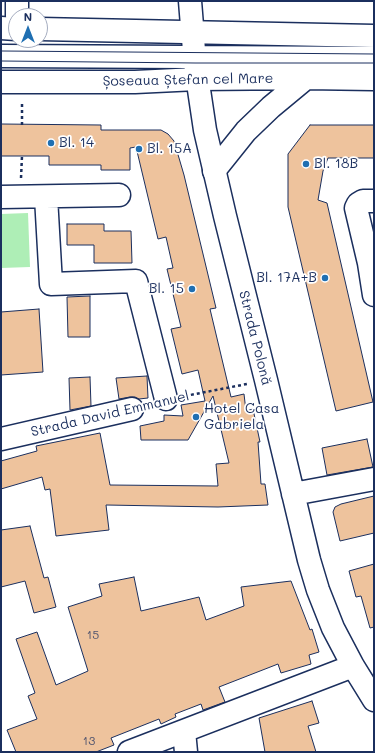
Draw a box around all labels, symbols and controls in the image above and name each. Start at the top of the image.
north arrow [8,8,48,48]
text: N [24,9,32,24]
street label: Șoseaua Ștefan cel Mare [102,70,274,90]
place label: Bl. 14 [59,135,94,151]
marker: Bl. 14 [46,138,56,148]
place label: Bl. 15A [147,141,192,157]
marker: Bl. 15A [134,144,144,154]
place label: Bl. 18B [314,156,358,172]
marker: Bl. 18B [301,159,311,169]
place label: Bl. 17A+B [256,270,317,286]
marker: Bl. 17A+B [320,273,330,283]
place label: Bl. 15 [149,281,184,297]
marker: Bl. 15 [187,284,197,294]
street label: Strada Polonă [235,289,275,387]
street label: Strada David Emmanuel [29,388,191,440]
place label: Hotel Casa Gabriela [204,401,279,434]
marker: Hotel Casa Gabriela [191,412,201,422]
house number: 15 [87,628,99,642]
house number: 13 [83,734,95,748]

